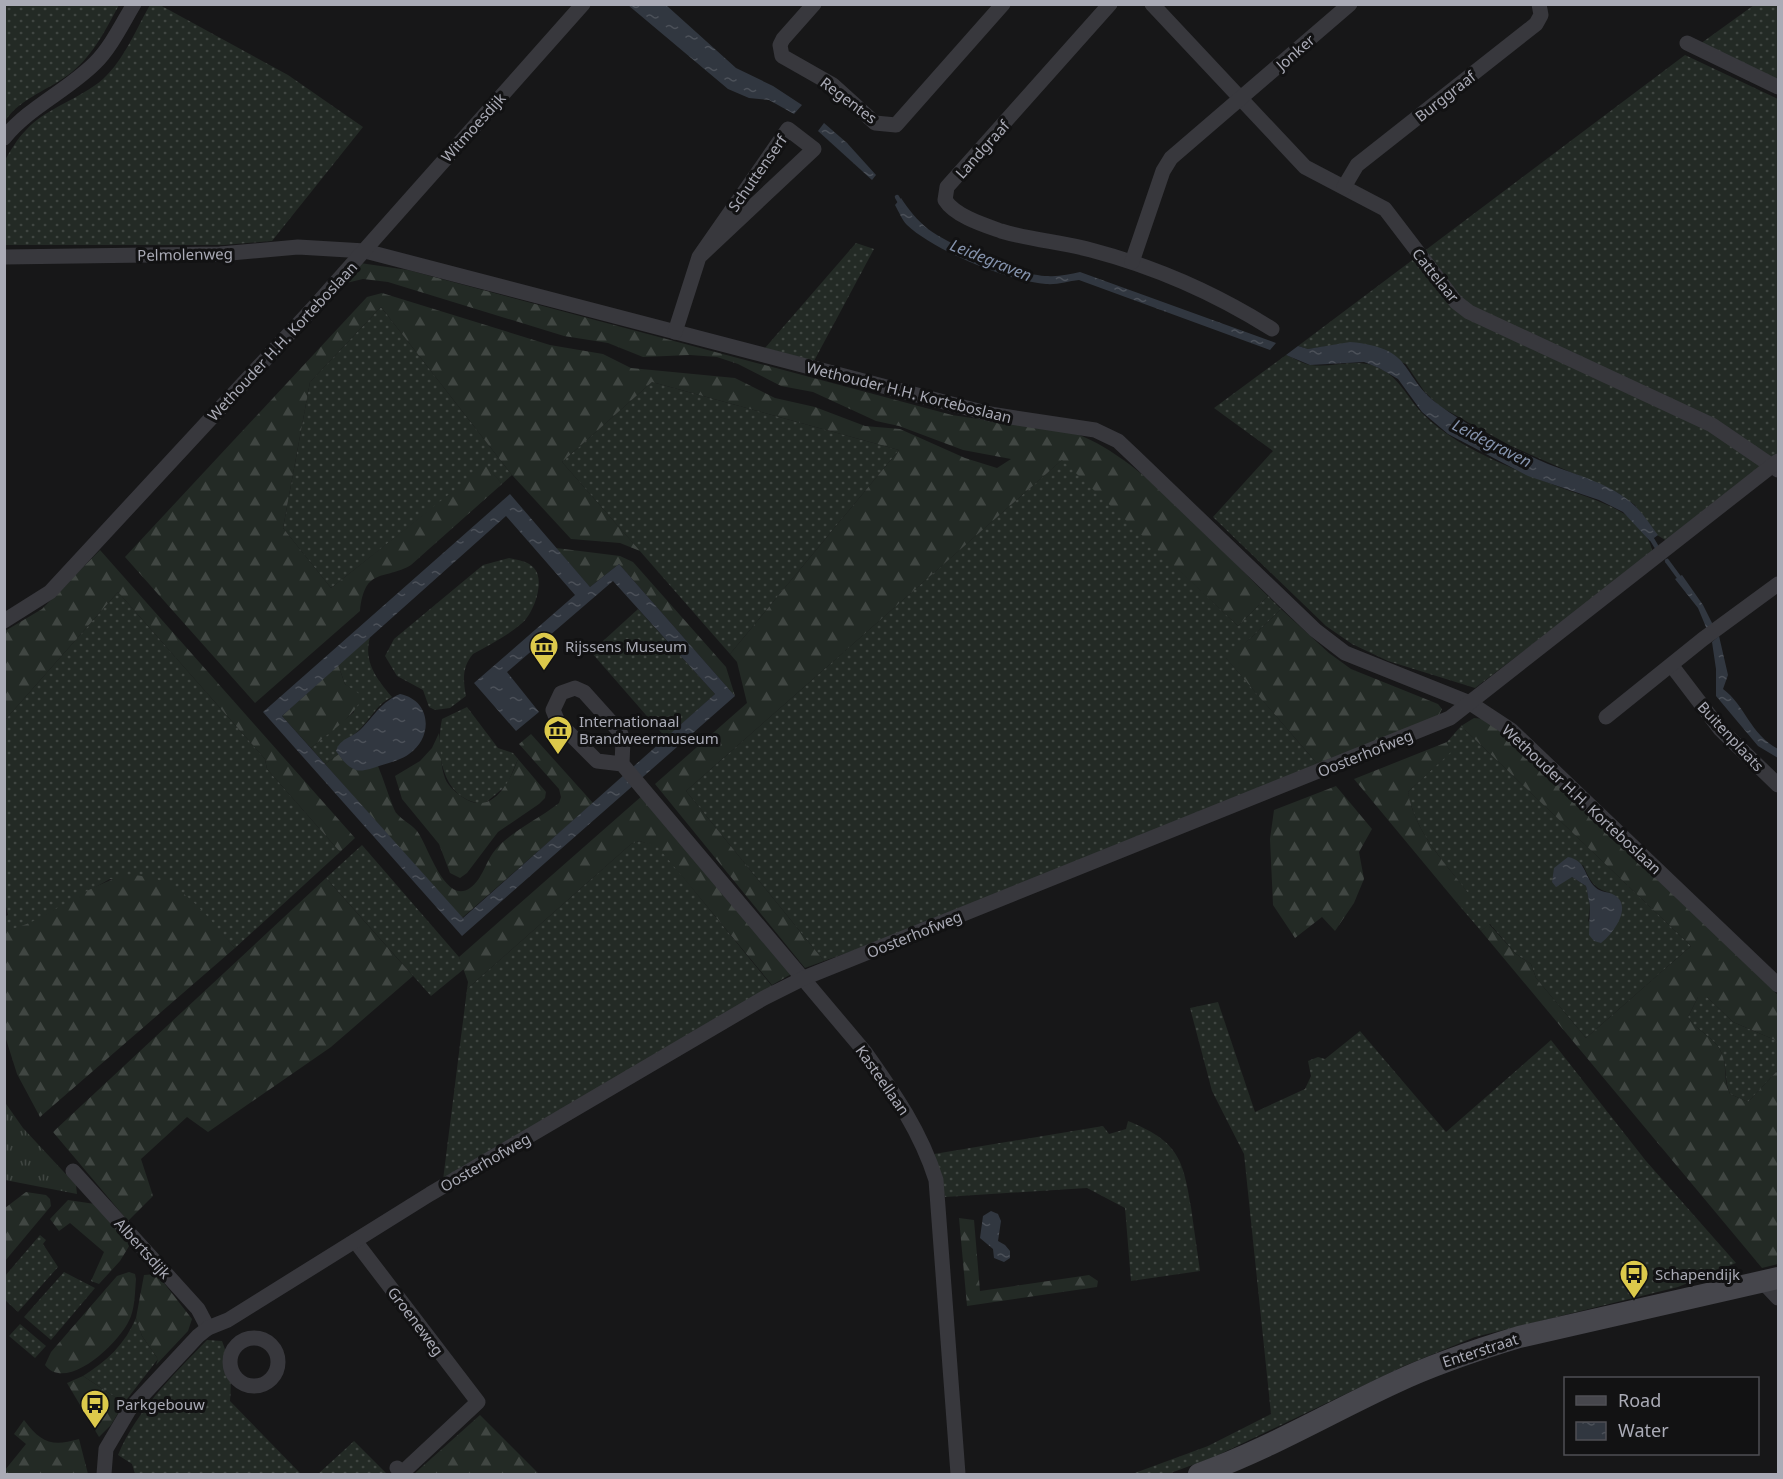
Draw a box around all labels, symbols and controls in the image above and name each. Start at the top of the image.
street label: Jonker [1270,30,1319,76]
street label: Burggraaf [1411,66,1480,126]
street label: Regentes [817,72,881,128]
street label: Witmoesdijk [436,88,510,166]
street label: Landgraaf [951,115,1014,182]
street label: Schuttenserf [723,130,791,215]
water label: Leidegraven [947,234,1035,286]
street label: Pelmolenweg [137,243,233,265]
street label: Cattelaar [1408,244,1464,306]
street label: Wethouder H.H. Korteboslaan [203,257,361,425]
street label: Wethouder H.H. Korteboslaan [804,357,1014,427]
water label: Leidegraven [1449,414,1535,472]
museum icon: Rijssens Museum [528,630,560,672]
place label: Rijssens Museum [565,636,687,656]
street label: Buitenplaats [1693,697,1769,775]
place label: Internationaal Brandweermuseum [579,711,719,748]
museum icon: Internationaal Brandweermuseum [542,714,574,756]
street label: Wethouder H.H. Korteboslaan [1498,720,1666,878]
street label: Oosterhofweg [1314,725,1416,781]
street label: Oosterhofweg [863,906,965,962]
street label: Kasteellaan [852,1041,914,1119]
street label: Oosterhofweg [436,1128,534,1196]
street label: Albertsdijk [111,1213,175,1283]
bus stop icon: Schapendijk [1618,1258,1650,1300]
place label: Schapendijk [1655,1264,1740,1284]
street label: Groeneweg [384,1283,448,1359]
street label: Enterstraat [1440,1328,1521,1372]
legend [1564,1377,1759,1455]
bus stop icon: Parkgebouw [79,1388,111,1430]
text: Road [1618,1388,1661,1412]
place label: Parkgebouw [116,1394,205,1414]
text: Water [1618,1418,1669,1442]

